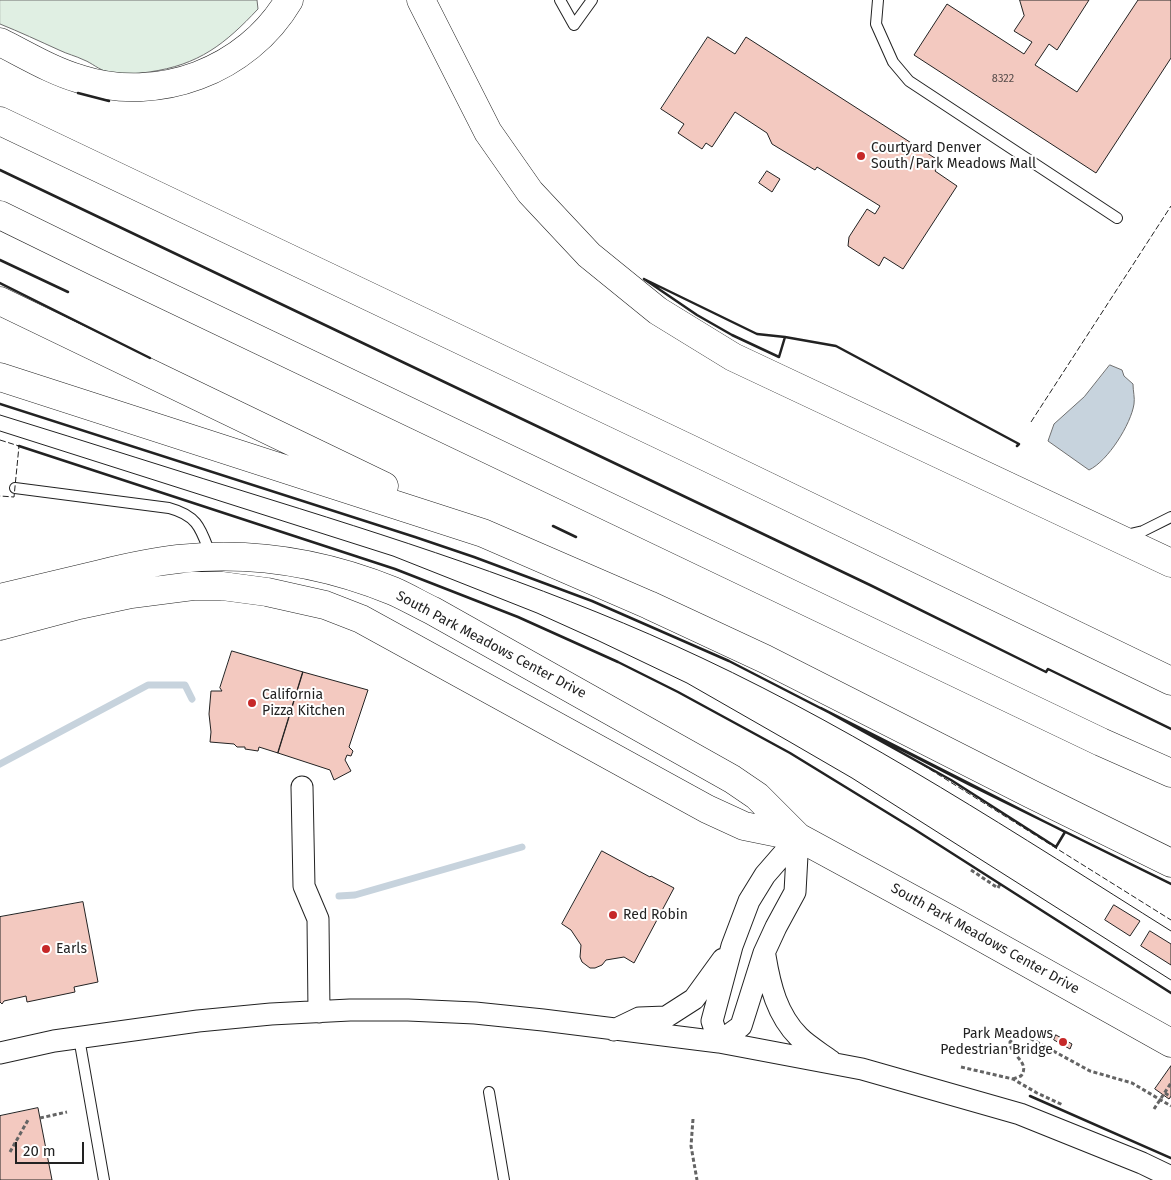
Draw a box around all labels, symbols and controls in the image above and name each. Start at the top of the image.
house number: 8322 [992,72,1014,86]
place label: Courtyard Denver South/Park Meadows Mall [871,140,1036,172]
marker: Courtyard Denver South/Park Meadows Mall [855,150,867,162]
street label: South Park Meadows Center Drive [393,588,589,702]
place label: California Pizza Kitchen [262,687,345,720]
marker: California Pizza Kitchen [246,697,258,709]
street label: South Park Meadows Center Drive [888,880,1082,998]
place label: Red Robin [623,907,688,923]
marker: Red Robin [607,909,619,921]
place label: Earls [56,941,87,957]
marker: Earls [40,943,52,955]
place label: Park Meadows Pedestrian Bridge [940,1026,1053,1058]
marker: Park Meadows Pedestrian Bridge [1057,1036,1069,1048]
scale bar [18,1132,86,1164]
text: 20 m [23,1142,56,1160]

